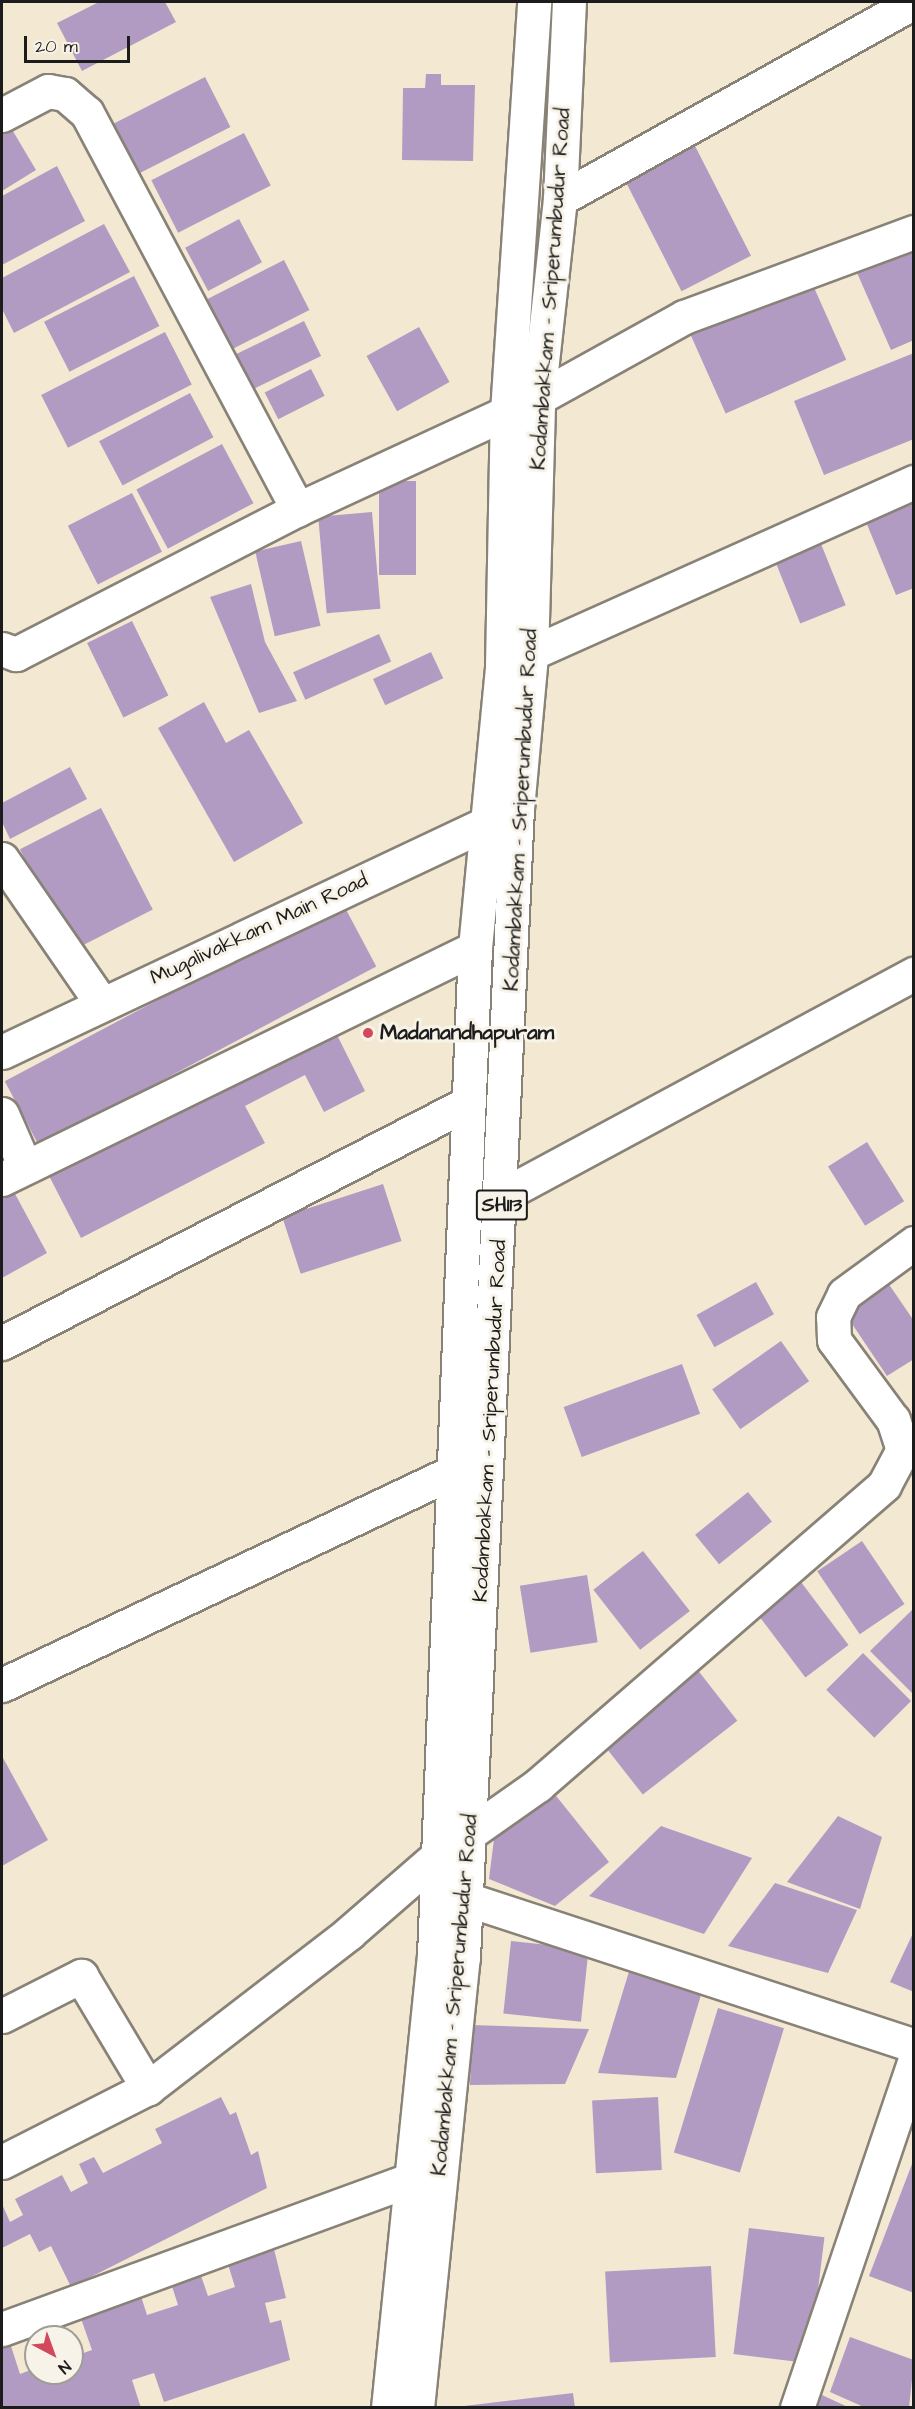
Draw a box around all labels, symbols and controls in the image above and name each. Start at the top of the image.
scale bar [27,24,134,62]
text: 20 m [35,34,78,59]
street label: Kodambakkam – Sriperumbudur Road [526,107,576,471]
street label: Kodambakkam – Sriperumbudur Road [499,628,543,992]
street label: Mugalivakkam Main Road [146,867,372,991]
place label: Madanandhapuram [380,1020,554,1046]
marker: Madanandhapuram [361,1026,375,1040]
road number: SH113 [475,1188,529,1222]
street label: Kodambakkam – Sriperumbudur Road [468,1239,512,1603]
street label: Kodambakkam – Sriperumbudur Road [427,1813,483,2177]
north arrow [24,2325,84,2385]
text: N [53,2355,75,2379]

